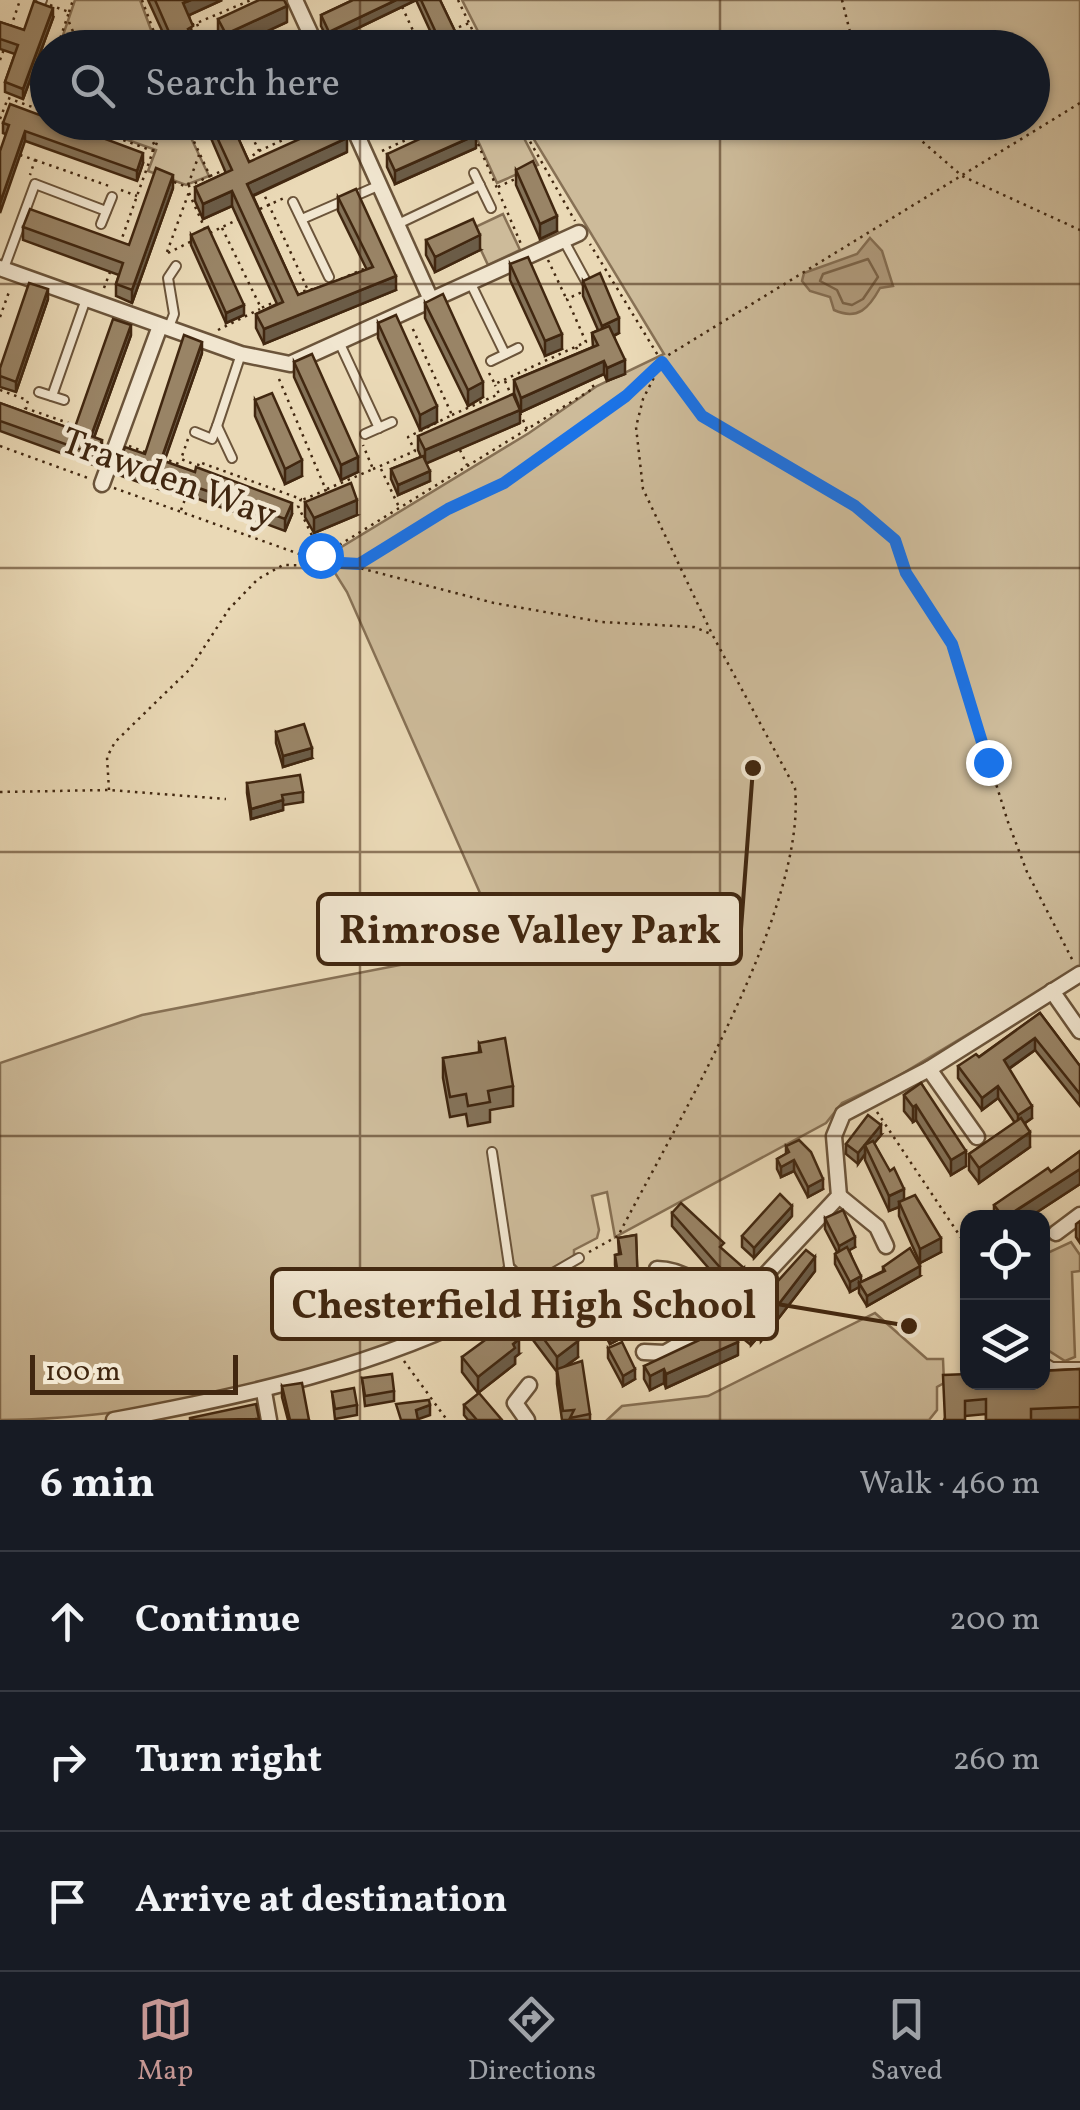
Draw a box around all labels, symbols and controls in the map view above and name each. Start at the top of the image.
search box [30,30,1050,140]
icon: search [65,58,120,113]
text: Search here [145,59,340,112]
street label: Trawden Way [53,416,283,544]
route start [298,533,344,579]
route end [966,740,1012,786]
callout: Rimrose Valley Park [318,894,741,964]
text: Rimrose Valley Park [339,905,721,961]
map controls [960,1210,1050,1390]
button: locate [960,1210,1050,1300]
callout: Chesterfield High School [272,1269,777,1339]
text: Chesterfield High School [292,1280,756,1336]
button: layers [960,1300,1050,1390]
scale bar [30,1350,238,1394]
text: 100 m [45,1353,120,1392]
text: 6 min [40,1456,155,1515]
text: Walk · 460 m [859,1463,1040,1507]
icon: ahead [40,1594,95,1649]
text: Continue [135,1595,300,1648]
text: 200 m [949,1599,1040,1643]
icon: right [40,1734,95,1789]
text: Turn right [135,1735,322,1788]
text: 260 m [953,1739,1040,1783]
icon: arrive [40,1874,95,1929]
text: Arrive at destination [135,1875,508,1928]
tab: Map [137,1992,193,2091]
tab: Directions [468,1992,596,2091]
tab: Saved [871,1992,943,2091]

